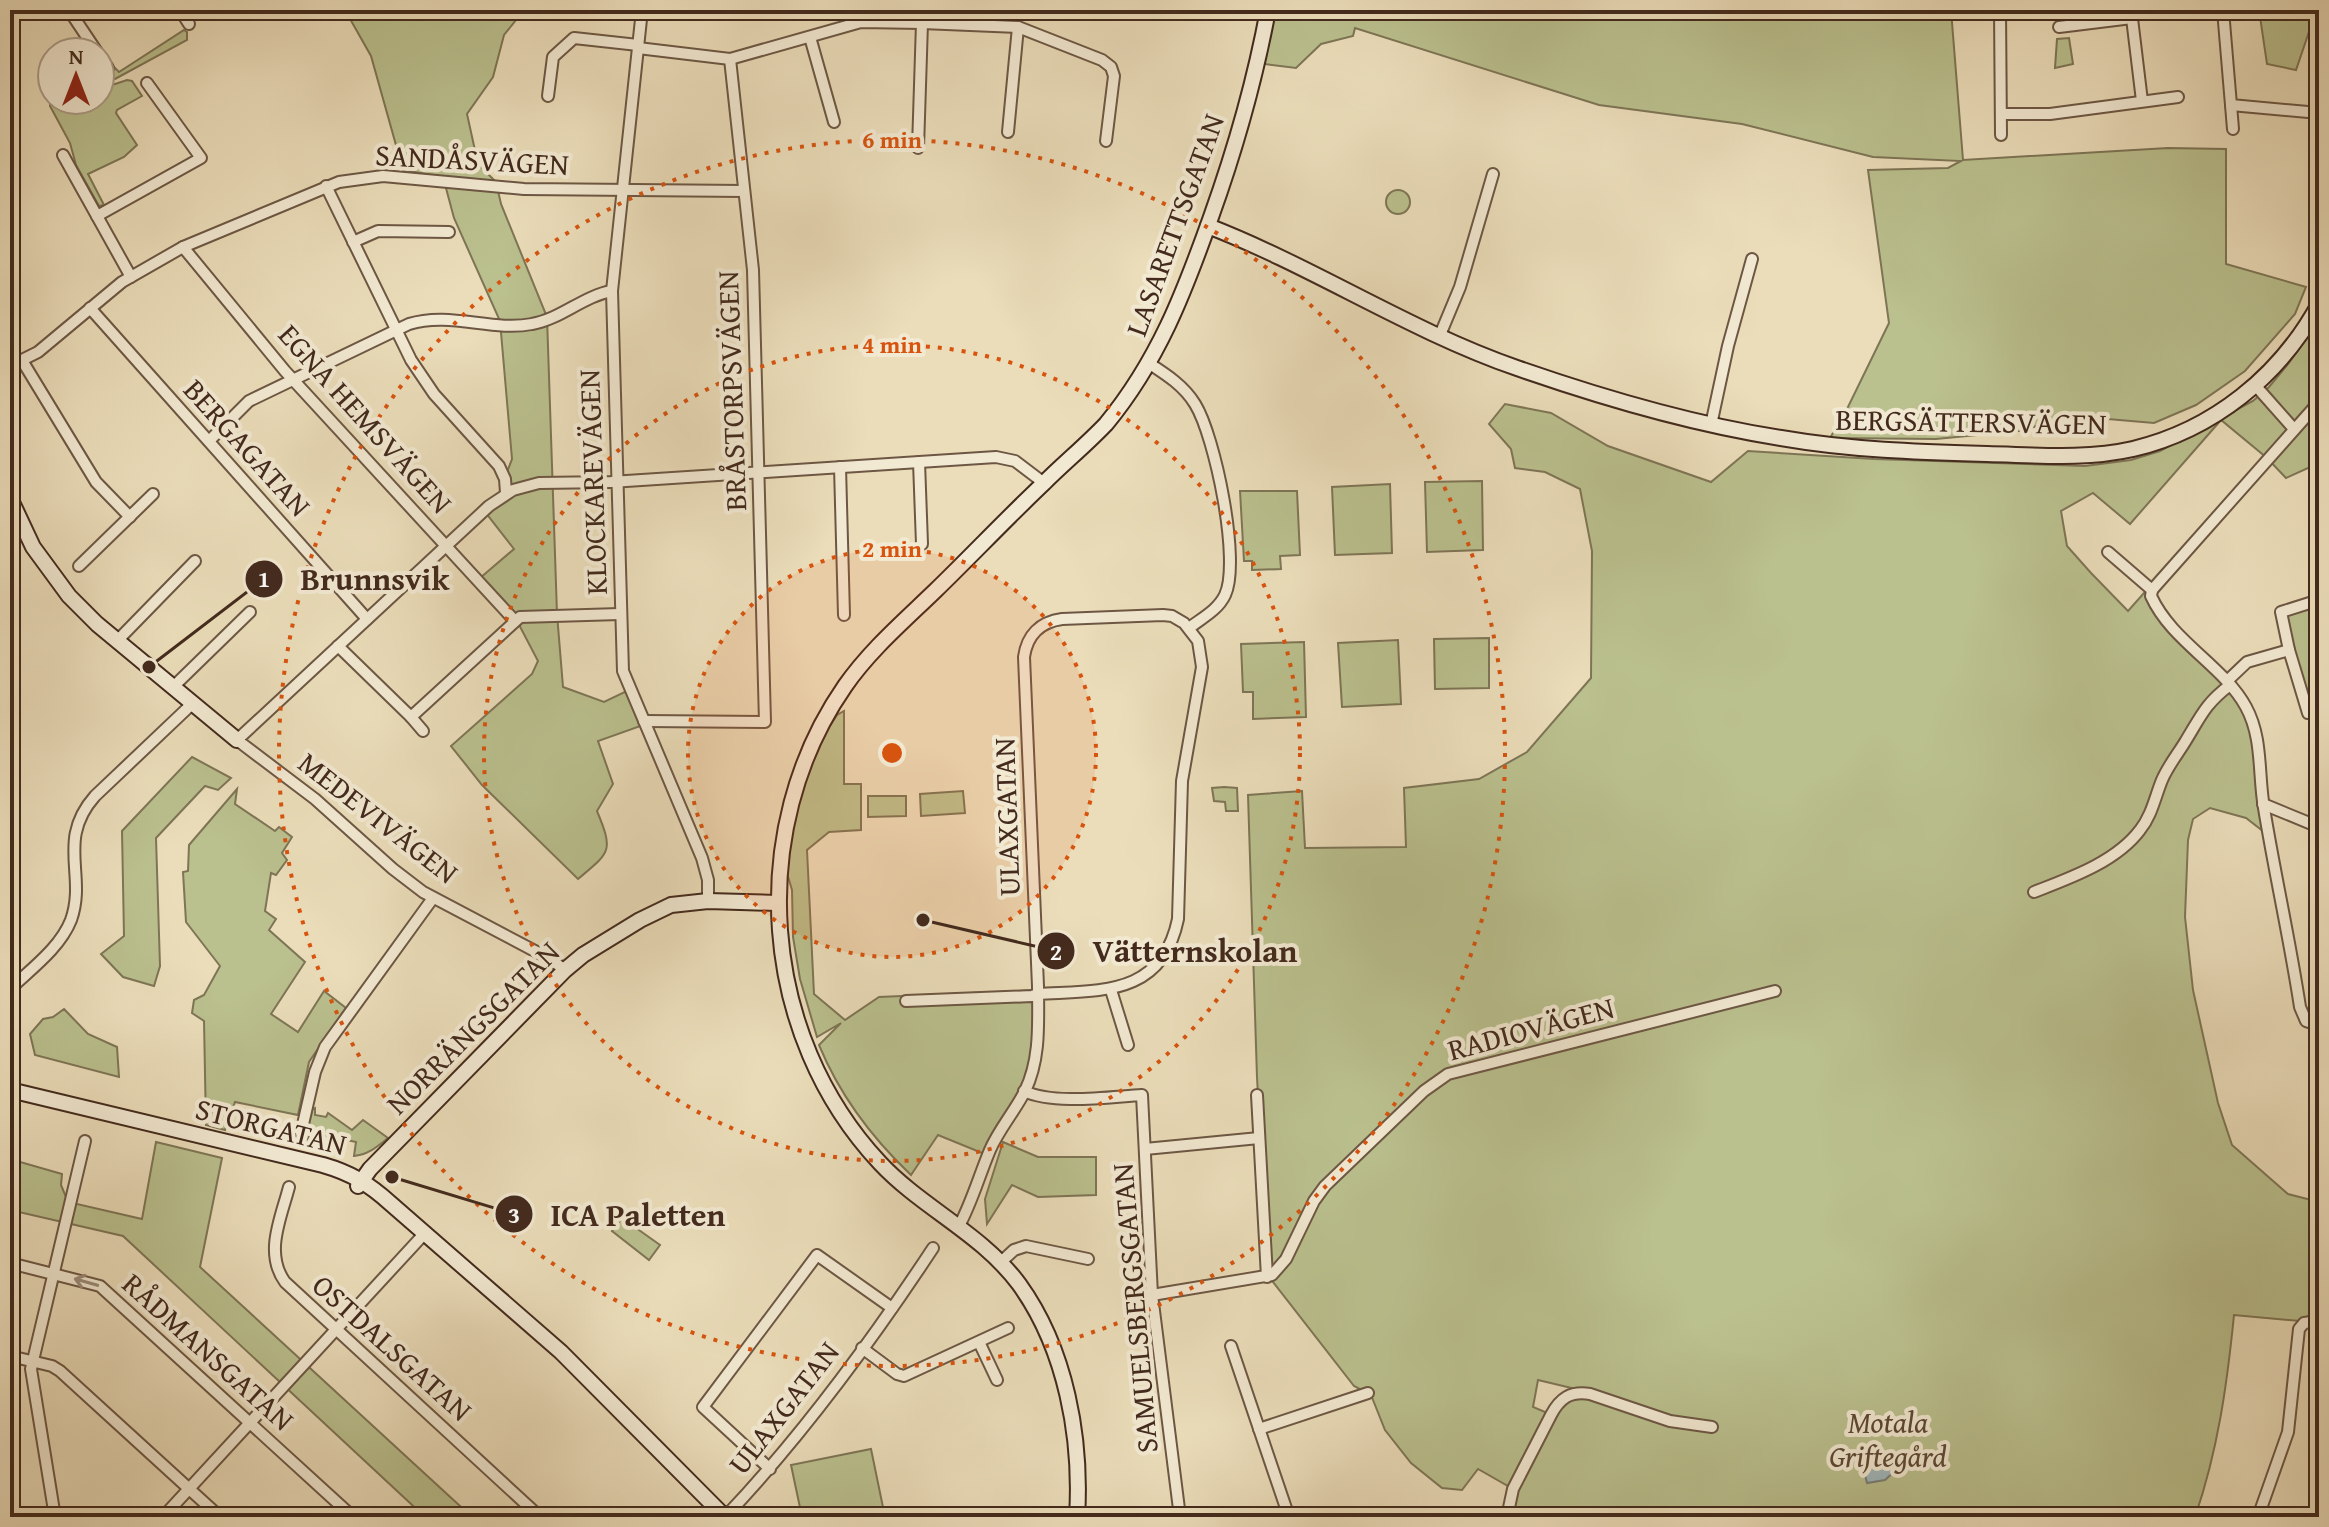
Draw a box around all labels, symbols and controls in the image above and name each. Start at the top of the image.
north arrow [36,36,116,116]
text: N [69,40,84,72]
street label: LASARETTSGATAN [1113,107,1235,342]
text: 6 min [862,122,922,157]
street label: SANDÅSVÄGEN [374,132,570,186]
street label: BRÅSTORPSVÄGEN [705,270,757,512]
street label: EGNA HEMSVÄGEN [268,314,463,523]
text: 4 min [862,327,922,362]
street label: BERGAGATAN [174,369,322,526]
street label: KLOCKAREVÄGEN [566,369,618,596]
street label: BERGSÄTTERSVÄGEN [1835,397,2107,445]
text: 2 min [862,531,922,566]
callout: Brunnsvik [244,551,465,607]
text: Brunnsvik [301,555,450,602]
text: 1 [258,561,270,596]
street label: ULAXGATAN [981,737,1031,897]
centre of rings [878,739,906,767]
street label: MEDEVIVÄGEN [289,741,468,894]
callout: Vätternskolan [1036,923,1313,979]
text: Vätternskolan [1093,927,1298,974]
street label: NORRÄNGSGATAN [375,930,569,1124]
text: 2 [1050,934,1062,969]
street label: RADIOVÄGEN [1443,985,1619,1071]
street label: STORGATAN [191,1086,351,1166]
street label: SAMUELSBERGSGATAN [1099,1161,1169,1455]
callout: ICA Paletten [494,1186,741,1242]
text: ICA Paletten [551,1191,726,1238]
text: 3 [508,1197,520,1232]
street label: RÅDMANSGATAN [113,1262,304,1441]
street label: OSTDALSGATAN [303,1263,482,1431]
one-way arrow [73,1274,99,1289]
street label: ULAXGATAN [717,1331,849,1483]
park label: Motala Griftegård [1829,1400,1947,1478]

